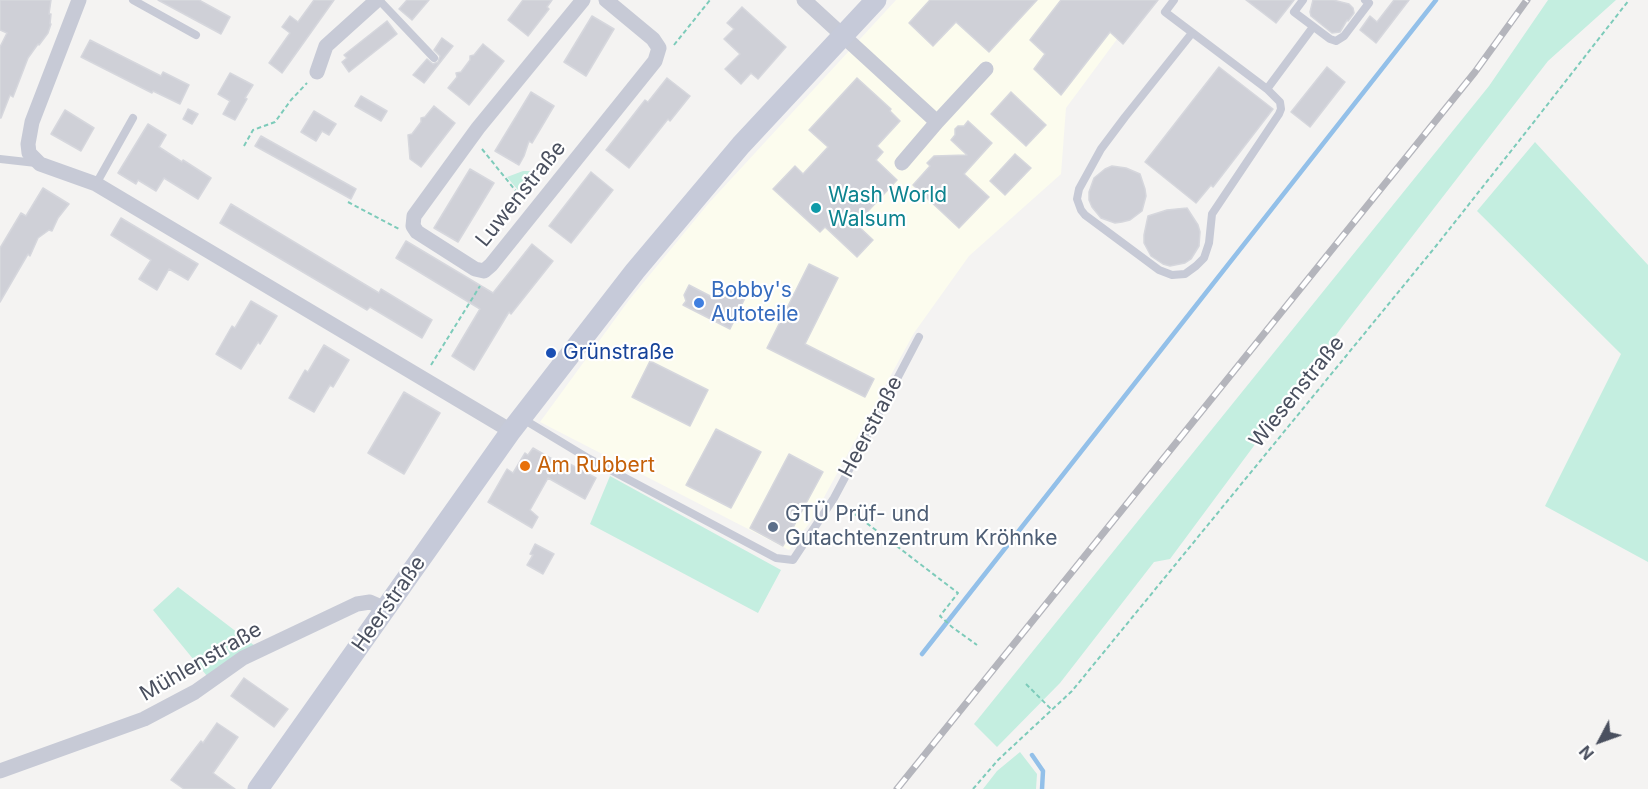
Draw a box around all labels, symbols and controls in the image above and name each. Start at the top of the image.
street label: Luwenstraße [471,136,571,252]
place label: Wash World Walsum [828,183,947,233]
marker: Wash World Walsum [809,201,823,215]
place label: Bobby's Autoteile [711,278,798,328]
marker: Bobby's Autoteile [692,296,706,310]
street label: Wiesenstraße [1244,331,1350,453]
place label: Grünstraße [563,340,674,366]
marker: Grünstraße [544,346,558,360]
street label: Heerstraße [834,372,908,482]
place label: Am Rubbert [537,453,655,479]
marker: Am Rubbert [518,459,532,473]
place label: GTÜ Prüf- und Gutachtenzentrum Kröhnke [785,502,1057,552]
marker: GTÜ Prüf- und Gutachtenzentrum Kröhnke [766,520,780,534]
street label: Heerstraße [347,551,431,657]
street label: Mühlenstraße [136,617,266,707]
north arrow [1570,711,1630,771]
text: N [1575,742,1598,764]

